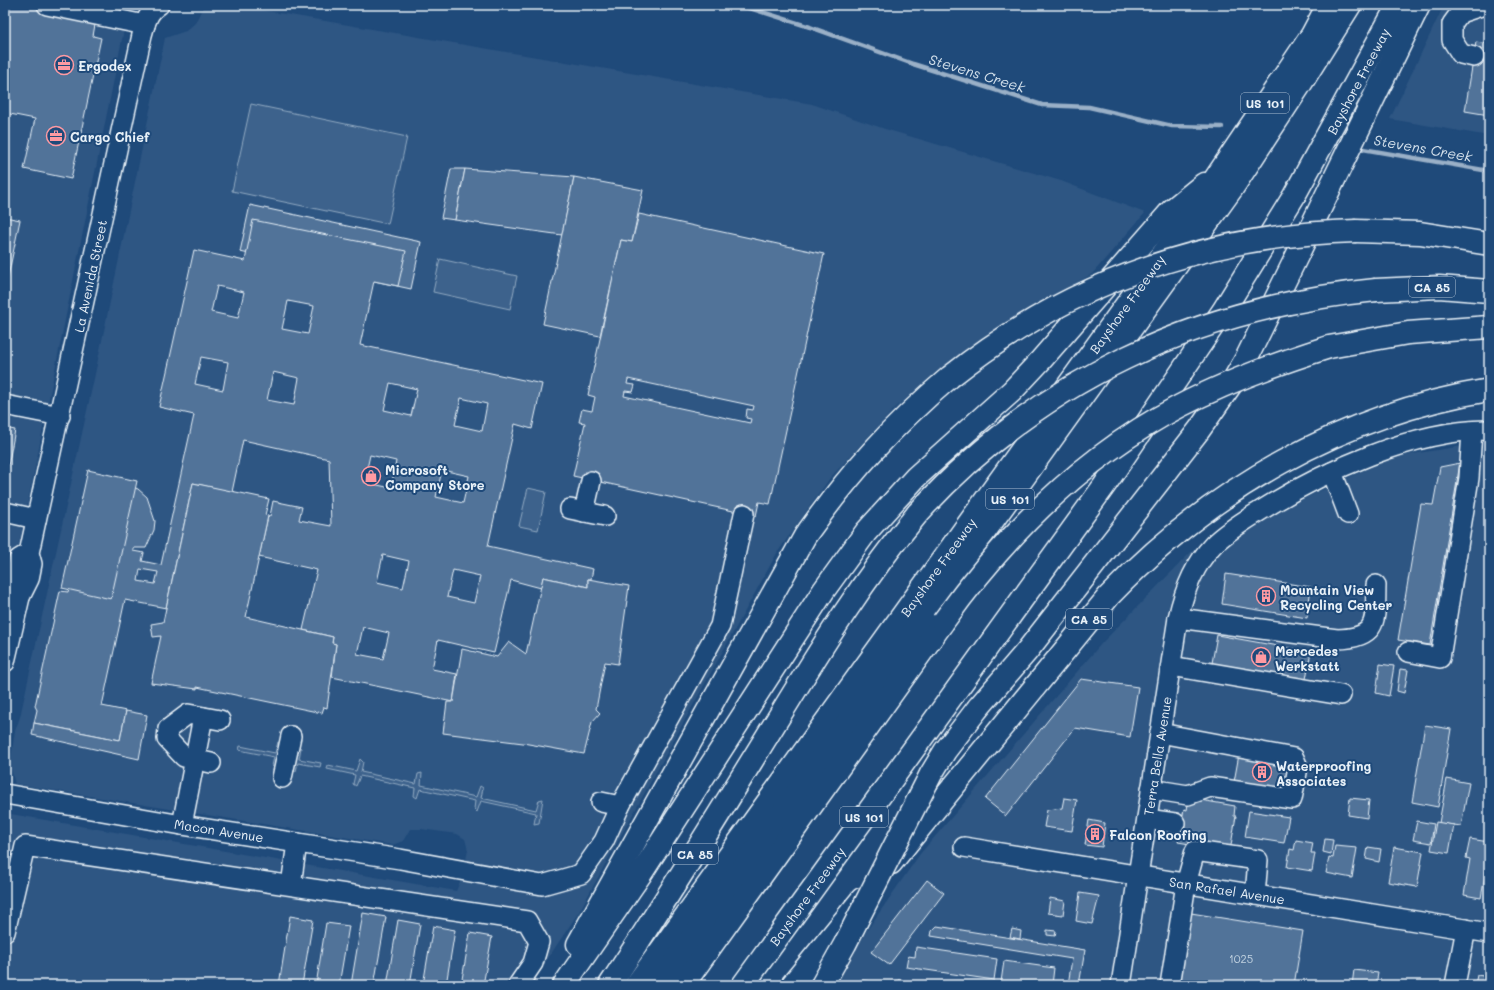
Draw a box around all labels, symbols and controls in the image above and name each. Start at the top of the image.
street label: Bayshore Freeway [1323,25,1393,137]
water label: Stevens Creek [927,49,1028,97]
office icon: Ergodex [53,54,75,76]
place label: Ergodex [78,57,132,74]
road number: US 101 [1241,93,1289,113]
office icon: Cargo Chief [45,125,67,147]
place label: Cargo Chief [70,128,150,145]
water label: Stevens Creek [1372,130,1474,166]
street label: La Avenida Street [70,218,110,334]
street label: Bayshore Freeway [1085,251,1169,357]
road number: CA 85 [1409,277,1455,297]
place label: Microsoft Company Store [385,461,485,494]
shop icon: Microsoft Company Store [360,465,382,487]
road number: US 101 [986,489,1034,509]
street label: Bayshore Freeway [896,514,980,620]
place label: Mountain View Recycling Center [1280,581,1393,614]
building icon: Mountain View Recycling Center [1255,585,1277,607]
road number: CA 85 [1066,609,1112,629]
place label: Mercedes Werkstatt [1275,642,1340,674]
shop icon: Mercedes Werkstatt [1250,646,1272,668]
street label: Terra Bella Avenue [1139,695,1175,817]
place label: Waterproofing Associates [1276,757,1372,789]
building icon: Waterproofing Associates [1251,761,1273,783]
road number: US 101 [840,807,888,827]
street label: Macon Avenue [173,815,265,845]
building icon: Falcon Roofing [1084,823,1106,845]
place label: Falcon Roofing [1109,826,1207,843]
street label: Bayshore Freeway [765,843,849,949]
road number: CA 85 [672,844,718,864]
street label: San Rafael Avenue [1168,872,1286,908]
house number: 1025 [1229,951,1253,966]

